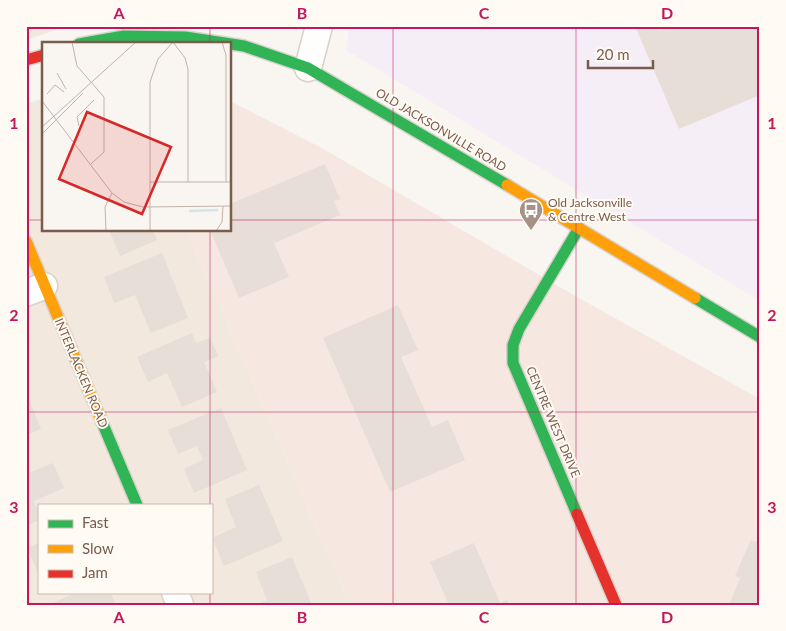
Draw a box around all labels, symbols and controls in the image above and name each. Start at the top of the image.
text: A [112,3,125,22]
text: B [297,3,307,22]
text: C [479,3,490,22]
text: D [661,3,673,22]
scale bar [588,38,654,70]
inset map [42,42,231,231]
text: 20 m [596,45,630,63]
street label: OLD JACKSONVILLE ROAD [373,85,509,175]
text: 1 [9,113,19,132]
text: 1 [767,113,777,132]
place label: Old Jacksonville & Centre West [548,195,632,224]
bus stop icon: Old Jacksonville & Centre West [518,197,544,231]
text: 2 [9,305,19,324]
text: 2 [767,305,777,324]
street label: INTERLACKEN ROAD [52,316,111,430]
street label: CENTRE WEST DRIVE [523,364,584,480]
text: 3 [9,497,19,516]
text: 3 [767,497,777,516]
legend [38,504,212,594]
text: Fast [82,513,109,531]
text: Slow [82,539,114,557]
text: Jam [82,563,108,581]
text: A [112,607,125,626]
text: B [297,607,307,626]
text: C [479,607,490,626]
text: D [661,607,673,626]

